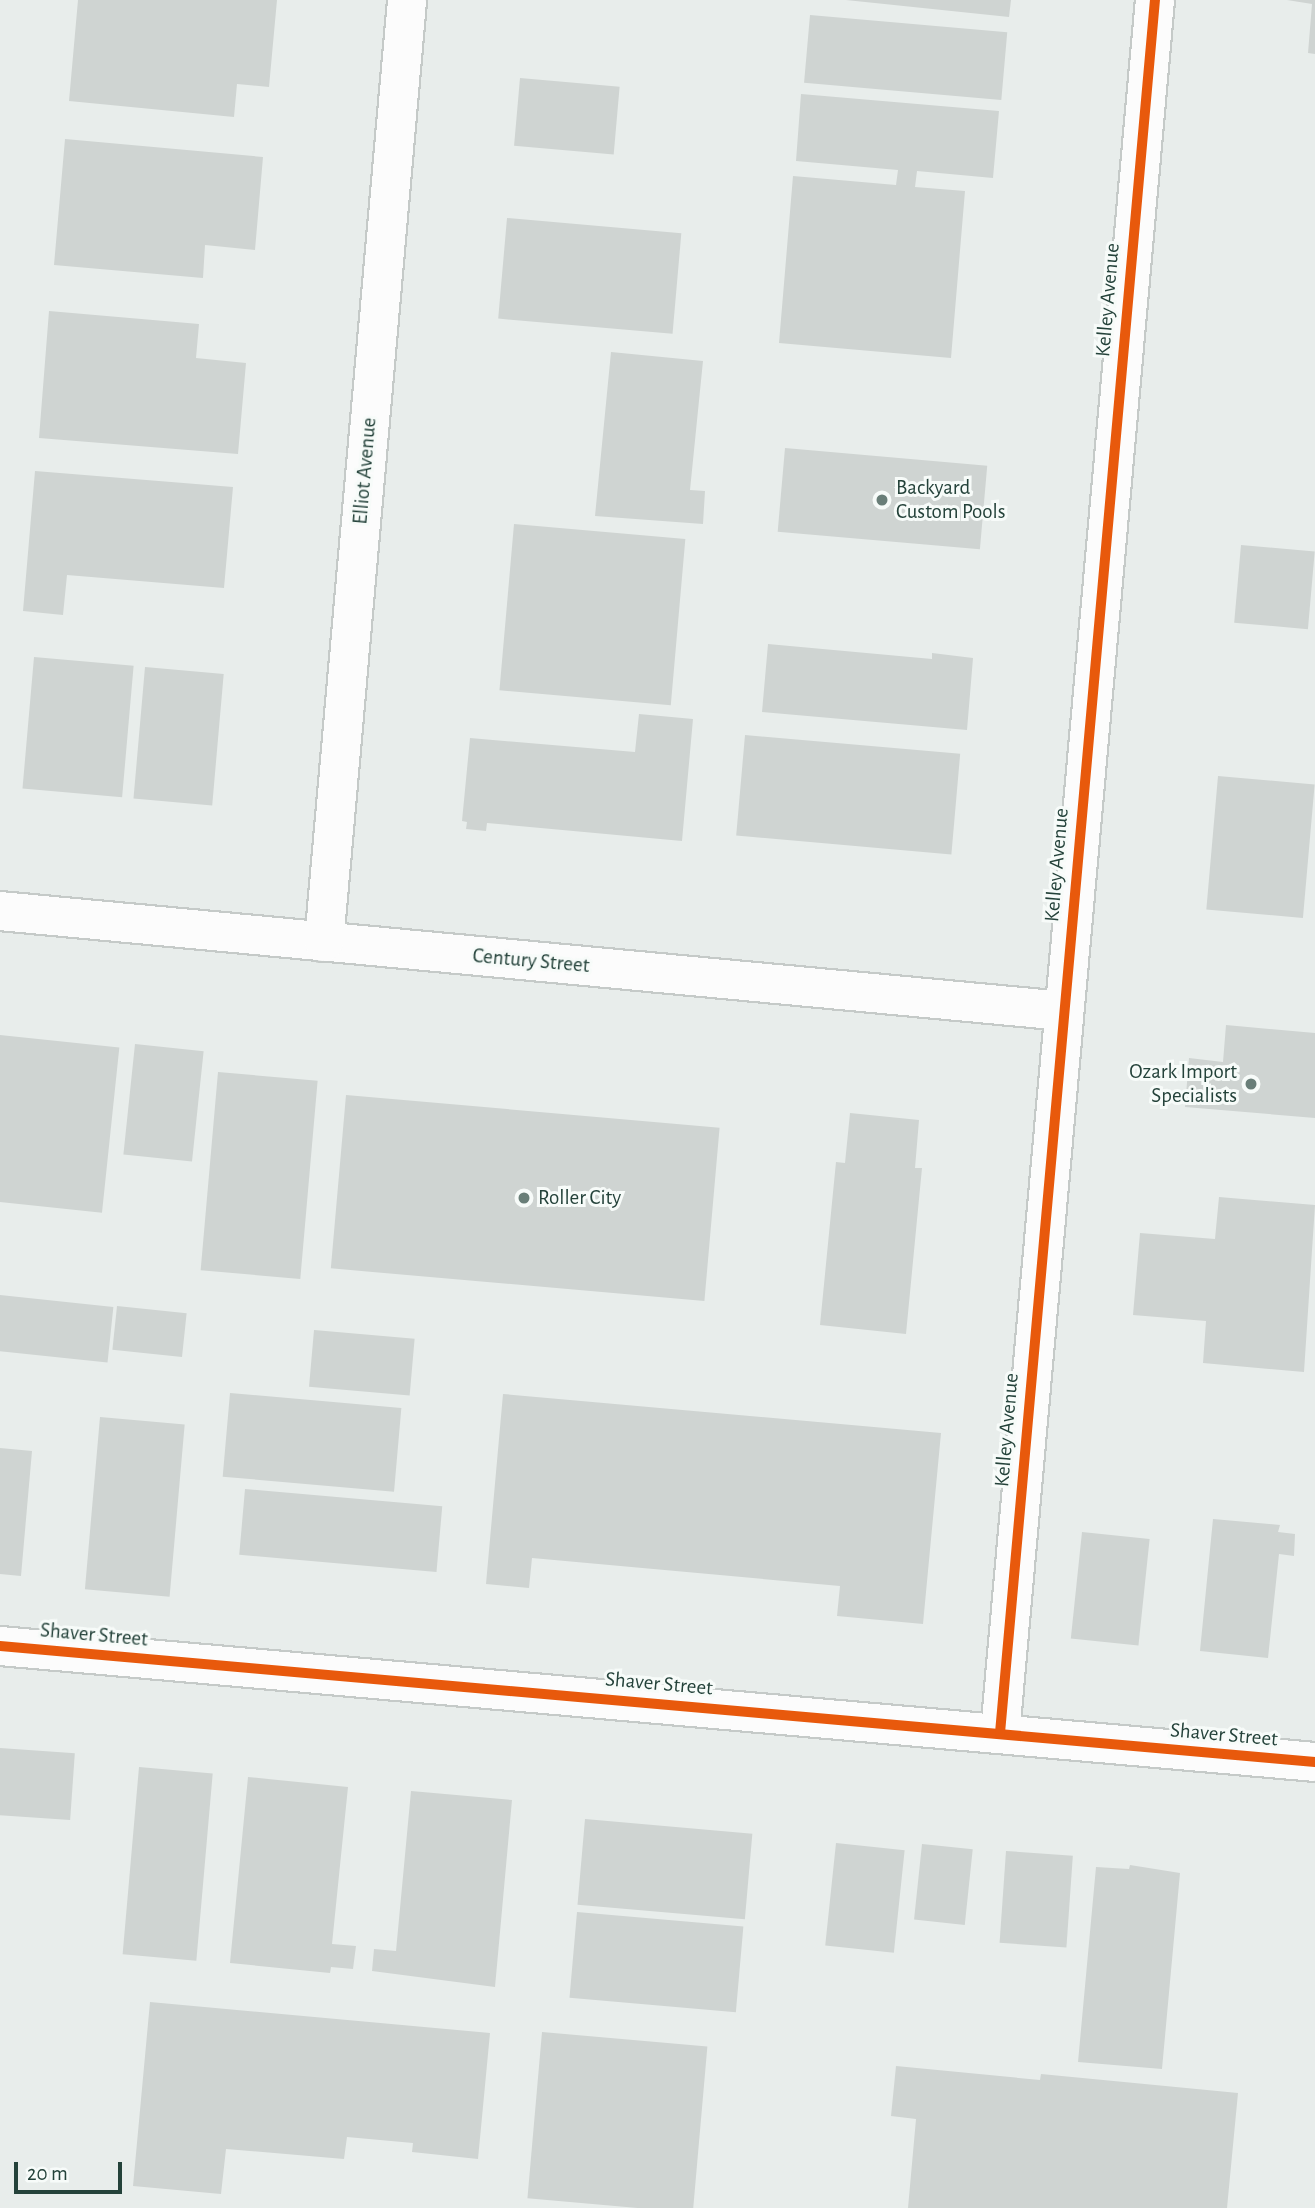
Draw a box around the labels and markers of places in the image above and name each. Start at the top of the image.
place label: Backyard Custom Pools [896,475,1006,525]
marker: Backyard Custom Pools [874,492,890,508]
place label: Ozark Import Specialists [1129,1059,1237,1109]
marker: Ozark Import Specialists [1243,1076,1259,1092]
place label: Roller City [538,1185,621,1211]
marker: Roller City [516,1190,532,1206]

